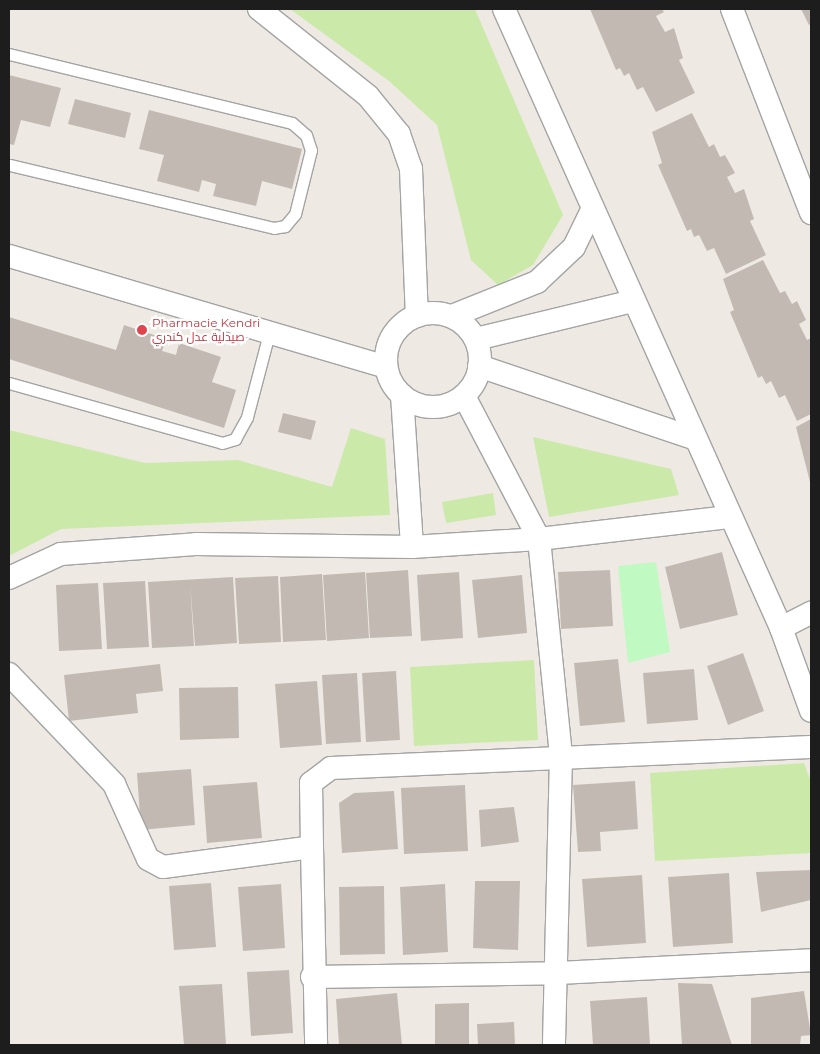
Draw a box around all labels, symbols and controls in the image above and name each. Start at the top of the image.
place label: Pharmacie Kendri صيدلية عدل كندري [152,316,260,344]
marker: Pharmacie Kendri صيدلية عدل كندري [136,324,148,336]

